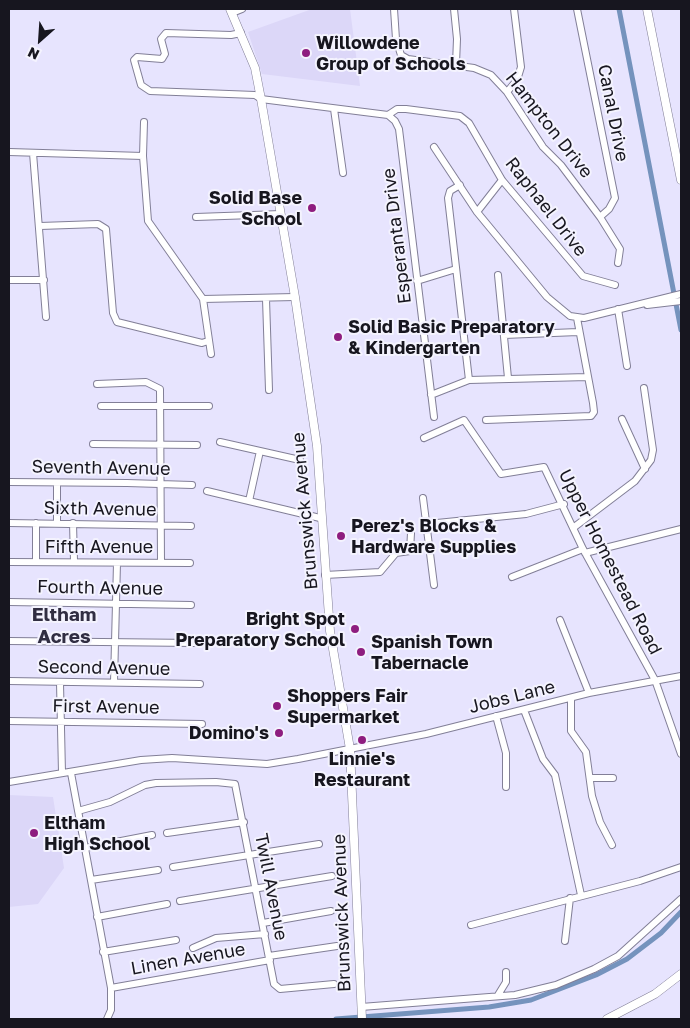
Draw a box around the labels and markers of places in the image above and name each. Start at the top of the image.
place label: Willowdene Group of Schools [316,32,466,74]
marker: Willowdene Group of Schools [300,47,312,59]
place label: Solid Base School [209,187,302,230]
marker: Solid Base School [306,202,318,214]
place label: Solid Basic Preparatory & Kindergarten [348,316,555,358]
marker: Solid Basic Preparatory & Kindergarten [332,331,344,343]
place label: Perez's Blocks & Hardware Supplies [351,515,516,558]
marker: Perez's Blocks & Hardware Supplies [335,530,347,542]
place label: Bright Spot Preparatory School [175,608,345,650]
marker: Bright Spot Preparatory School [349,623,361,635]
place label: Spanish Town Tabernacle [371,631,493,674]
marker: Spanish Town Tabernacle [355,646,367,658]
place label: Shoppers Fair Supermarket [287,685,408,728]
marker: Shoppers Fair Supermarket [271,700,283,712]
place label: Domino's [189,722,269,744]
marker: Domino's [273,727,285,739]
marker: Linnie's Restaurant [356,734,368,746]
place label: Linnie's Restaurant [314,748,410,791]
place label: Eltham High School [44,812,150,854]
marker: Eltham High School [28,827,40,839]

